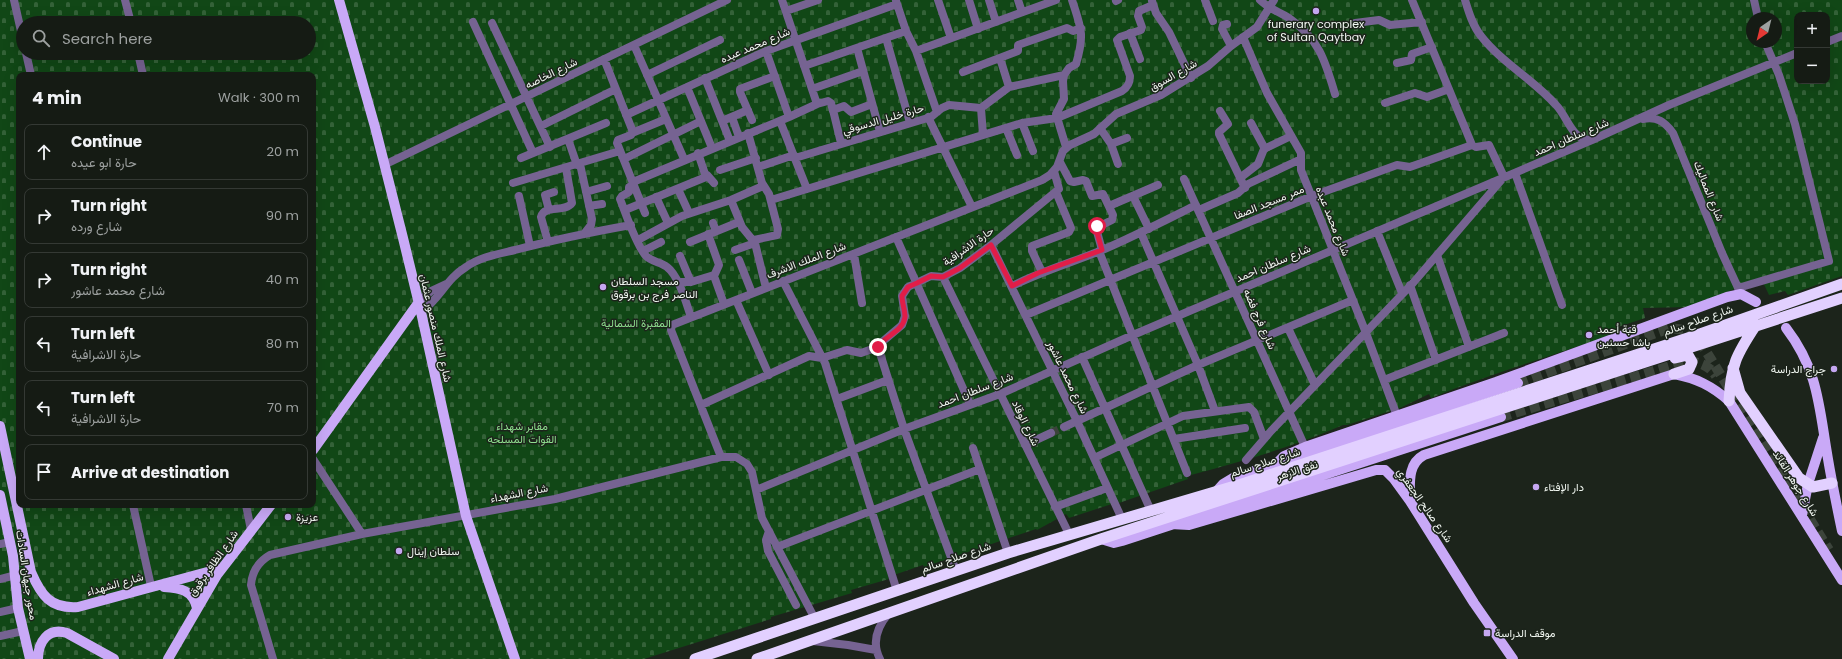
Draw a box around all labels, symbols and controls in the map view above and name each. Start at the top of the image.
marker: funerary complex of Sultan Qaytbay [1311,6,1321,16]
north arrow [1746,12,1782,48]
map controls [1794,12,1830,84]
button: + [1794,12,1830,48]
search box [16,16,316,60]
place label: funerary complex of Sultan Qaytbay [1267,16,1366,45]
street label: شارع محمد عبده [718,23,792,67]
icon: search [30,27,52,49]
text: Search here [62,28,152,49]
button: − [1794,48,1830,84]
street label: شارع الخاصه [522,53,580,92]
street label: شارع السوق [1146,55,1200,95]
text: 4 min [32,86,82,110]
text: Walk · 300 m [218,88,300,107]
street label: حارة خليل الدسوقي [840,100,926,140]
street label: شارع سلطان احمد [1531,114,1611,160]
text: Continue [71,131,142,152]
icon: ahead [33,141,55,163]
text: 20 m [266,142,299,161]
text: حارة ابو عيده [71,153,137,172]
street label: شارع المماليك [1690,159,1728,224]
street label: ممر مسجد الصفا [1232,181,1307,223]
street label: شارع محمد عبده [1312,184,1354,259]
text: Turn right [71,195,147,216]
icon: right [33,205,55,227]
text: 90 m [266,206,299,225]
text: شارع ورده [71,217,122,236]
route start [1088,217,1106,235]
street label: حارة الاشرافية [939,222,997,270]
street label: شارع الملك الاشرف [764,237,848,283]
street label: شارع سلطان احمد [1233,240,1313,286]
text: Turn right [71,259,147,280]
icon: right [33,269,55,291]
text: 40 m [266,270,299,289]
street label: شارع الملك منصور عثمان [416,272,456,384]
place label: مسجد السلطان الناصر فرج بن برقوق [611,273,698,302]
text: شارع محمد عاشور [71,281,165,300]
marker: مسجد السلطان الناصر فرج بن برقوق [598,282,608,292]
street label: شارع فرج فضه [1240,286,1281,352]
street label: شارع صلاح سالم [1661,300,1735,339]
park label: المقبرة الشمالية [601,315,671,331]
place label: قبة أحمد باشا حسنين [1597,321,1650,350]
text: Turn left [71,323,135,344]
marker: قبة أحمد باشا حسنين [1584,330,1594,340]
icon: left [33,333,55,355]
text: 80 m [266,334,299,353]
street label: شارع محمد عاشور [1043,337,1093,417]
route end [869,338,887,356]
text: حارة الاشرافية [71,345,141,364]
place label: جراج الدراسة [1771,361,1826,377]
marker: جراج الدراسة [1829,364,1839,374]
street label: شارع سلطان احمد [935,368,1016,412]
text: Turn left [71,387,135,408]
icon: left [33,397,55,419]
text: 70 m [267,398,299,417]
street label: شارع الوقاد [1008,398,1044,449]
text: حارة الاشرافية [71,409,141,428]
park label: مقابر شهداء القوات المسلحه [487,418,557,447]
street label: شارع صلاح سالم [1228,443,1302,481]
street label: شارع جوهر القائد [1769,447,1823,520]
street label: نفق الازهر [1273,456,1320,485]
icon: arrive [33,461,55,483]
text: Arrive at destination [71,462,229,483]
street label: شارع صالح الجعفري [1392,464,1457,547]
place label: دار الإفتاء [1544,479,1584,495]
street label: شارع الشهداء [489,480,550,506]
marker: دار الإفتاء [1531,482,1541,492]
place label: عزيزة [296,509,319,525]
marker: عزيزة [283,512,293,522]
street label: شارع الظافر برقوق [184,526,242,599]
street label: محور جيهان السادات [12,529,42,621]
street label: شارع صلاح سالم [919,537,993,576]
place label: سلطان إينال [407,543,460,559]
marker: سلطان إينال [394,546,404,556]
street label: شارع الشهداء [85,568,146,600]
place label: موقف الدراسة [1495,625,1556,641]
marker: موقف الدراسة [1482,628,1492,638]

